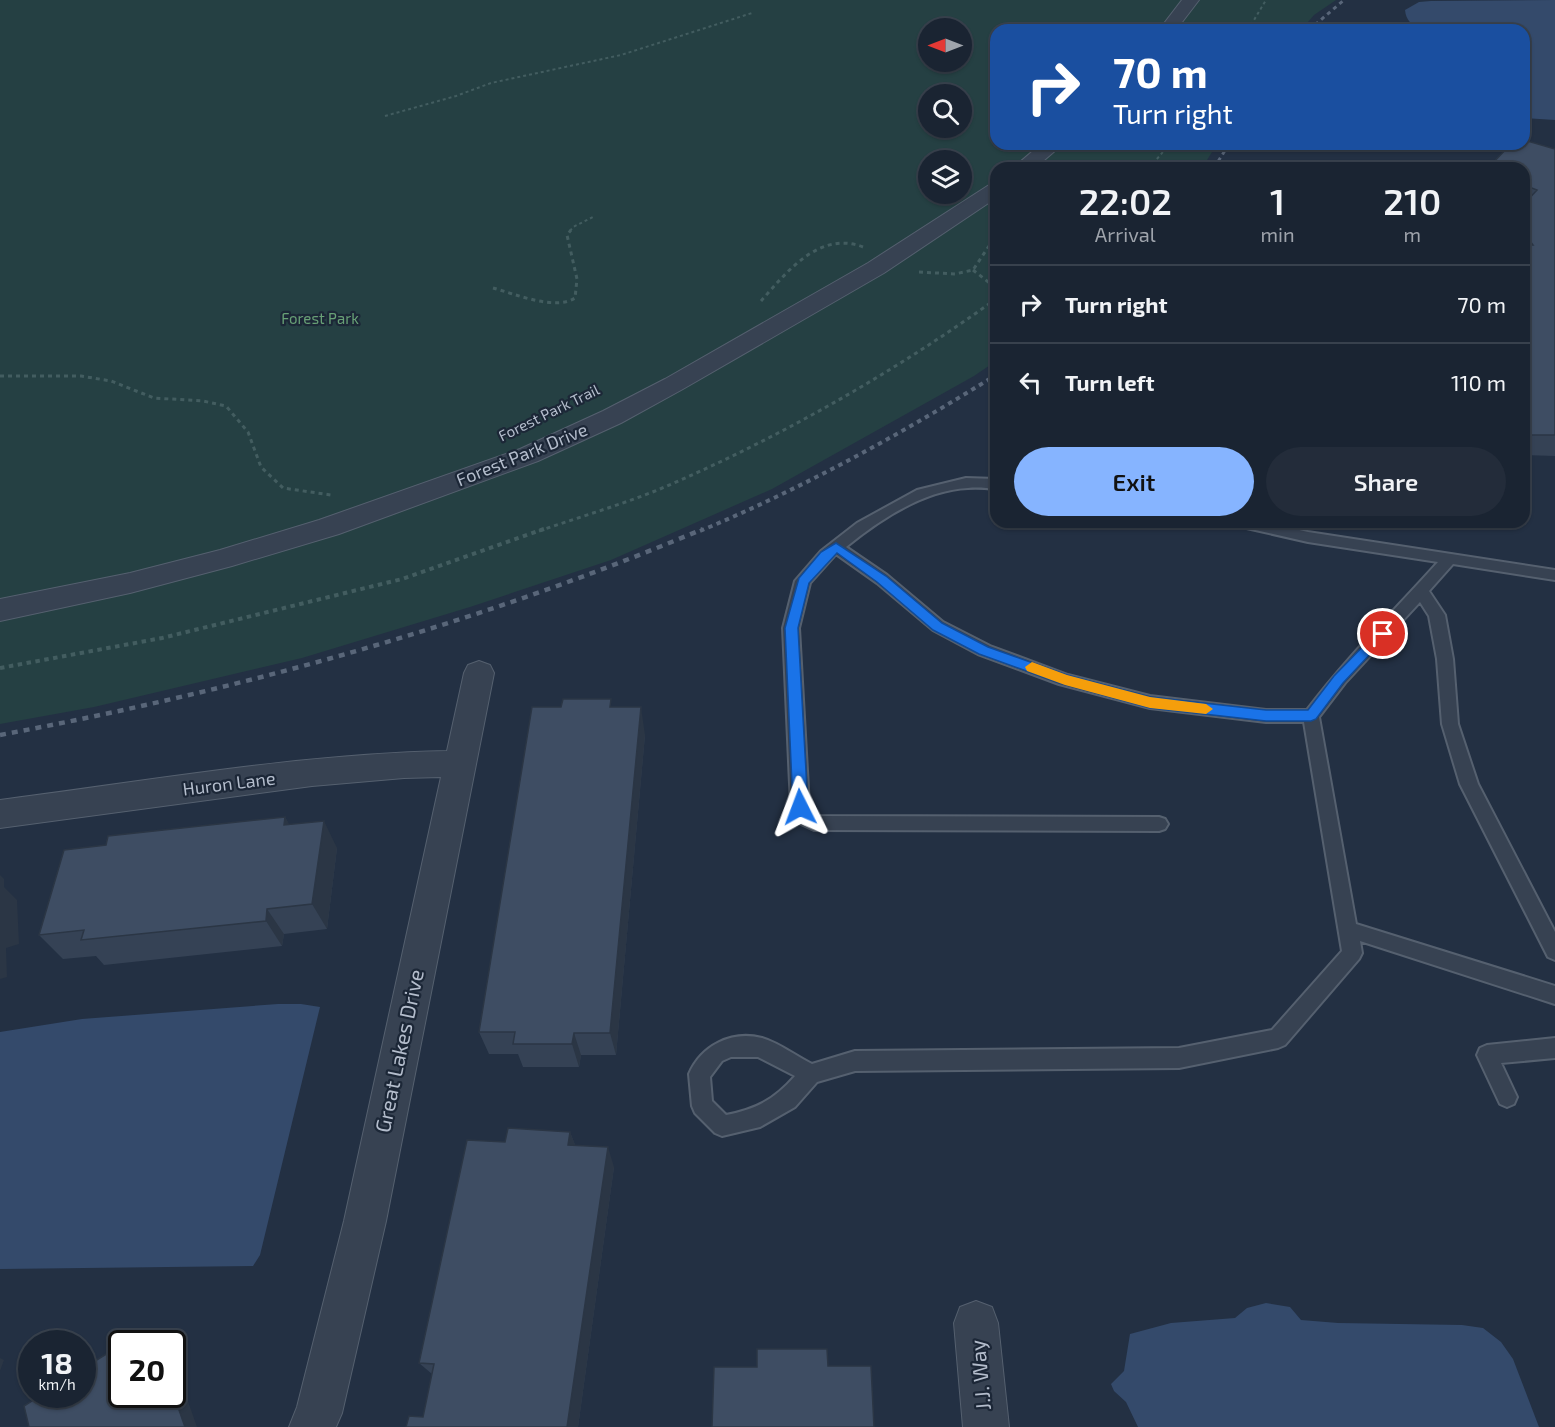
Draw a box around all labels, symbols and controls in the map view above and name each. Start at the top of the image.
north arrow [918,18,972,72]
map controls [918,18,972,204]
text: 70 m [1113,46,1208,96]
icon: right [1014,48,1092,126]
button: search [918,84,972,138]
text: Turn right [1113,97,1233,129]
button: layers [918,150,972,204]
text: 22:02 [1079,179,1172,222]
text: 1 [1270,179,1285,222]
text: 210 [1383,179,1441,222]
text: Arrival [1095,222,1156,246]
text: min [1261,222,1295,246]
text: m [1404,222,1421,246]
icon: right [1014,288,1047,321]
text: Turn right [1065,291,1167,317]
text: 70 m [1457,291,1506,317]
park label: Forest Park [281,309,359,327]
icon: left [1014,366,1047,399]
text: Turn left [1065,369,1154,395]
text: 110 m [1451,369,1506,395]
street label: Forest Park Trail [495,380,603,444]
street label: Forest Park Drive [453,418,591,490]
button: Exit [1014,447,1254,516]
button: Share [1266,447,1506,516]
pin [1357,608,1408,659]
icon: arrive [1366,617,1399,650]
street label: Huron Lane [181,766,276,800]
position arrow [768,775,832,839]
street label: Great Lakes Drive [369,967,428,1134]
speed limit sign: 20 [108,1330,186,1408]
street label: J.J. Way [964,1339,995,1411]
text: 18 [41,1344,73,1380]
text: km/h [38,1375,76,1393]

